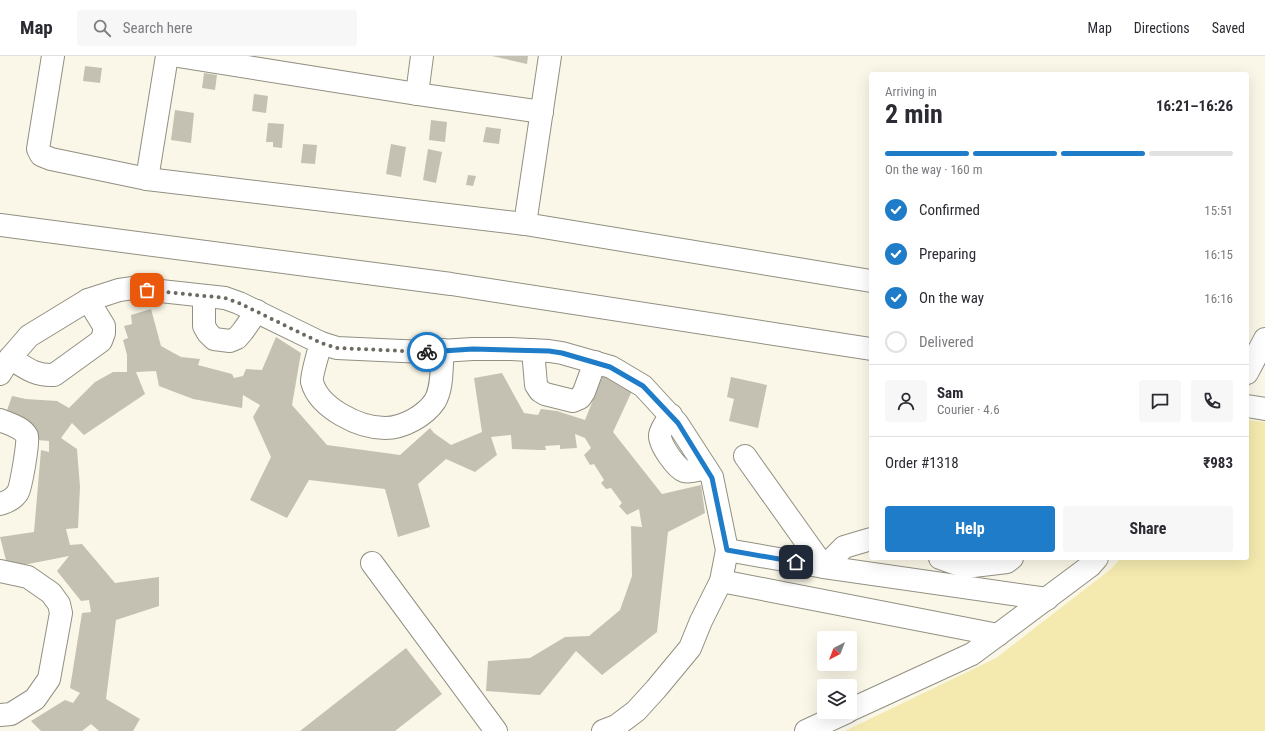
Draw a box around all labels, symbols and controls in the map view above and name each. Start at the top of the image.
search box [77,10,357,46]
text: Map [20,16,53,39]
icon: search [91,17,113,39]
text: Search here [123,19,193,37]
text: Map [1088,20,1112,36]
text: Directions [1134,20,1190,36]
text: Saved [1212,20,1245,36]
text: Arriving in [885,84,937,99]
text: 16:21–16:26 [1156,97,1233,115]
text: 2 min [885,99,943,129]
text: On the way · 160 m [885,162,982,177]
icon: check [885,199,907,221]
text: Confirmed [919,201,980,219]
text: 15:51 [1204,203,1233,218]
icon: check [885,243,907,265]
text: Preparing [919,245,976,263]
text: 16:15 [1204,247,1233,262]
pin [130,273,164,307]
icon: bag [136,279,158,301]
icon: check [885,287,907,309]
text: On the way [919,289,984,307]
text: 16:16 [1204,291,1233,306]
courier [407,332,447,372]
text: Delivered [919,333,974,351]
icon: bike [416,341,438,363]
button: person [885,380,927,422]
button: chat [1139,380,1181,422]
button: phone [1191,380,1233,422]
text: Sam [937,384,963,402]
text: Courier · 4.6 [937,402,1000,417]
text: Order #1318 [885,454,959,472]
text: ₹983 [1203,454,1233,472]
button: Help [885,506,1055,552]
button: Share [1063,506,1233,552]
pin [779,545,813,579]
icon: home [785,551,807,573]
north arrow [817,631,857,671]
map controls [817,631,857,719]
button: layers [817,679,857,719]

